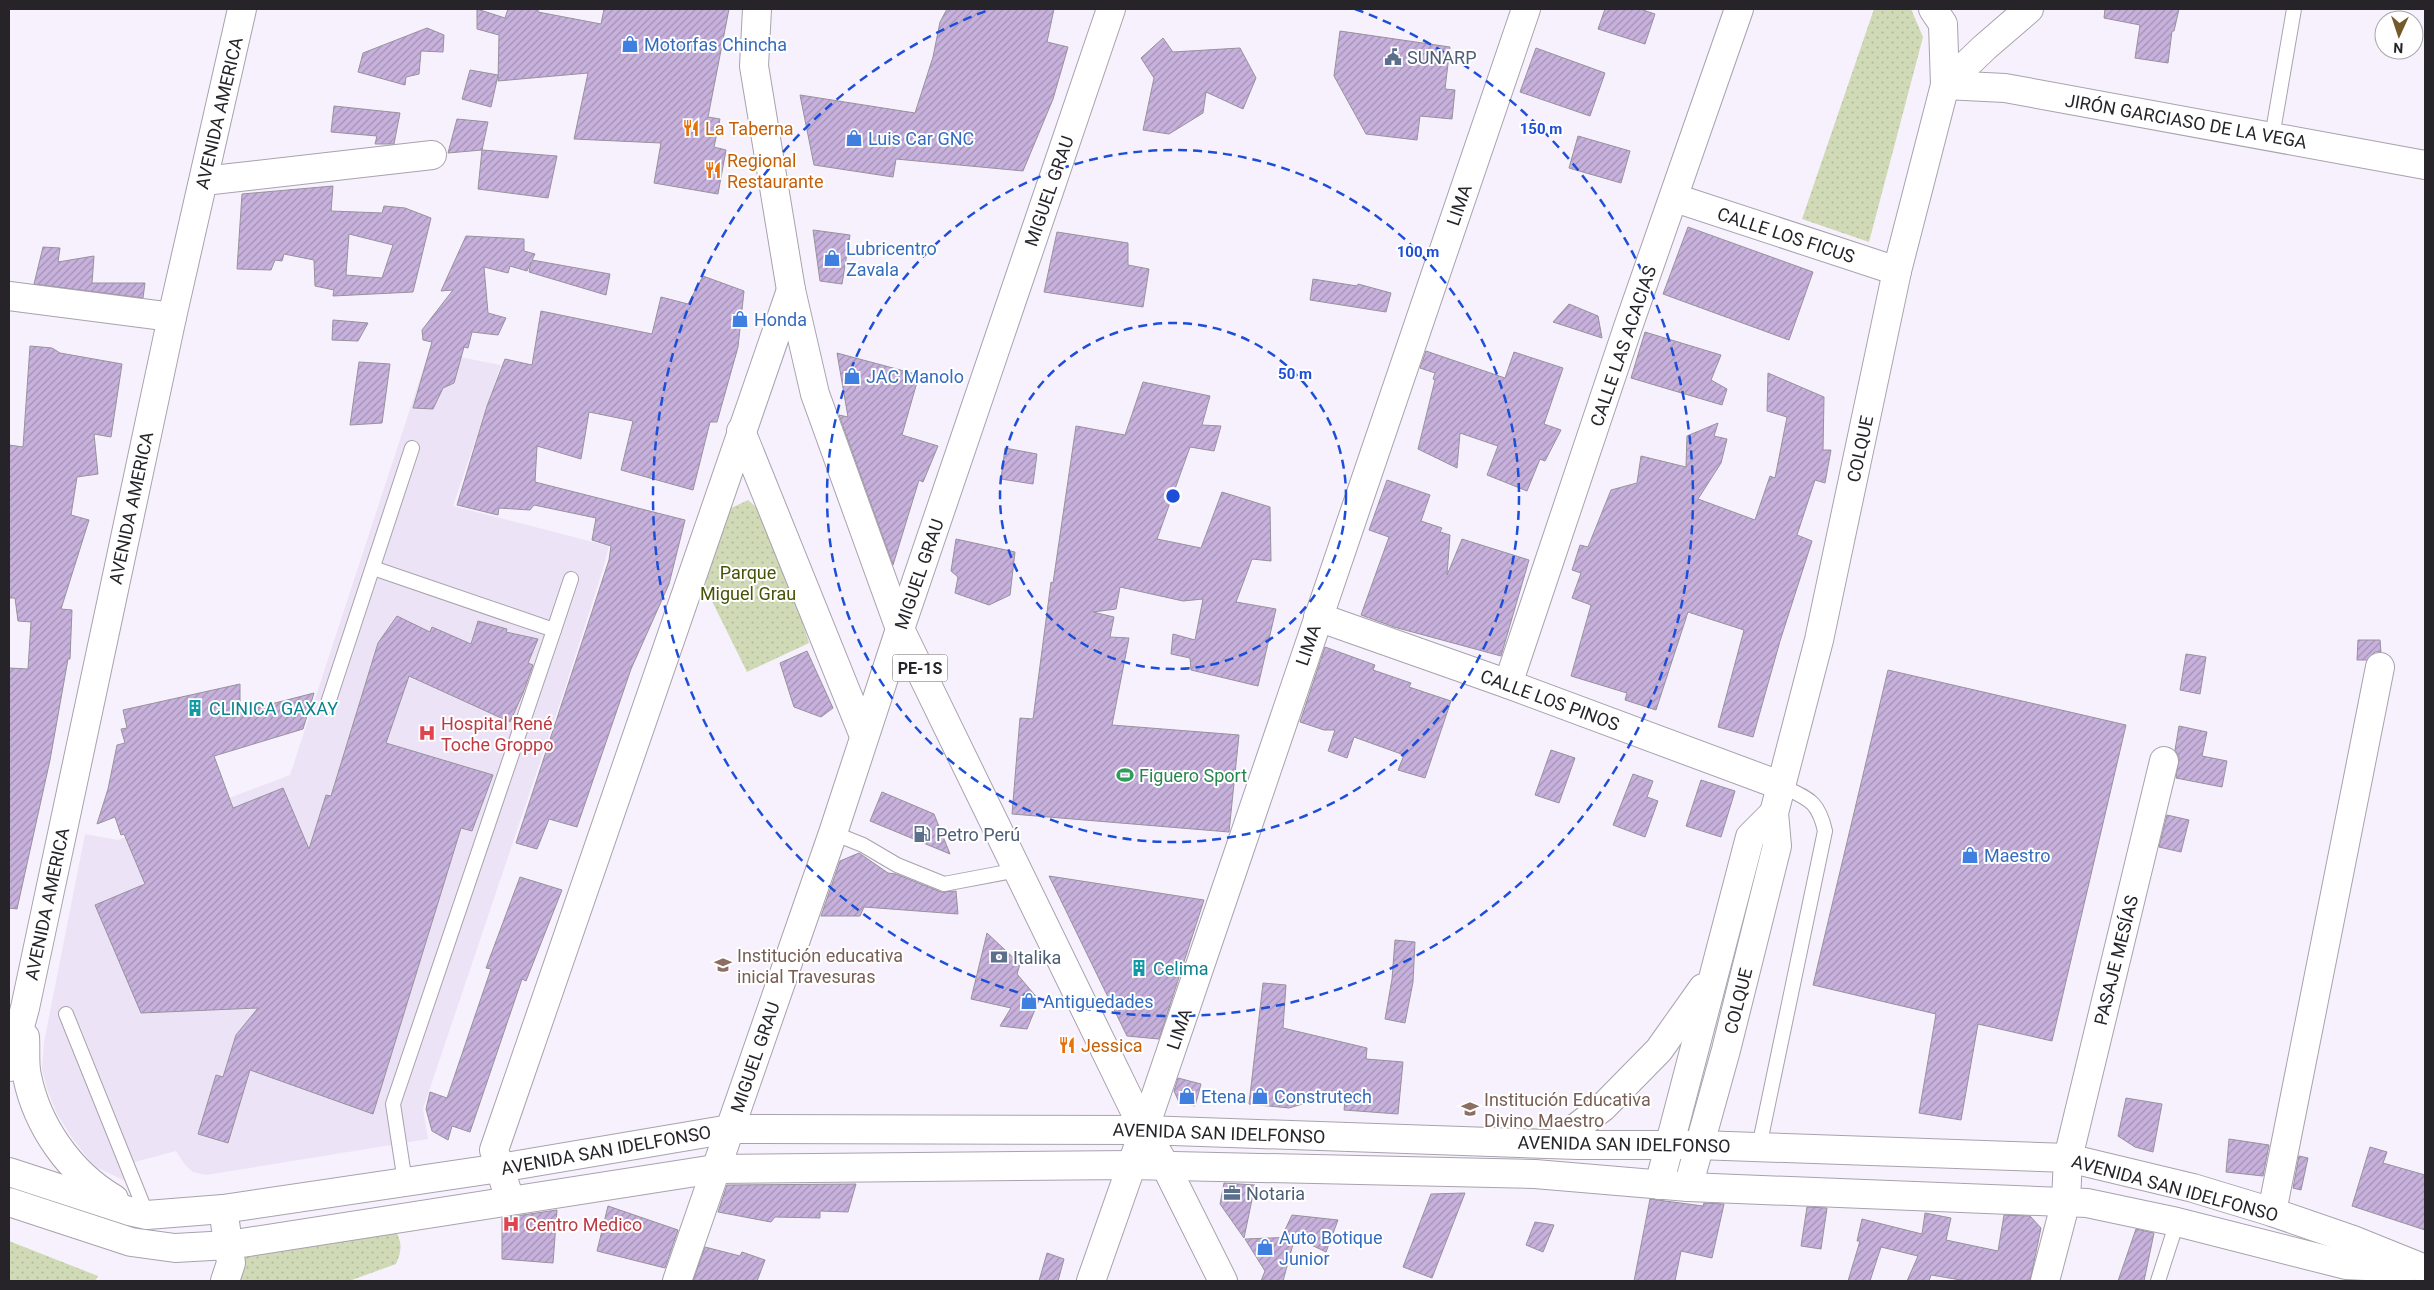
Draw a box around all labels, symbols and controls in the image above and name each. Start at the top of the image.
north arrow [2374,10,2424,60]
shop icon: Motorfas Chincha [620,34,640,54]
place label: Motorfas Chincha [644,34,787,55]
street label: AVENIDA AMERICA [191,35,247,191]
text: N [2393,40,2404,56]
public building icon: SUNARP [1383,47,1403,67]
place label: SUNARP [1407,47,1477,68]
street label: JIRÓN GARCIASO DE LA VEGA [2064,89,2309,153]
restaurant icon: La Taberna [681,118,701,138]
place label: La Taberna [705,118,794,139]
text: 150 m [1520,120,1562,138]
shop icon: Luis Car GNC [844,128,864,148]
place label: Luis Car GNC [868,128,974,149]
street label: MIGUEL GRAU [1020,133,1078,249]
place label: Regional Restaurante [727,150,823,192]
restaurant icon: Regional Restaurante [703,160,723,180]
street label: LIMA [1442,181,1476,228]
street label: CALLE LOS FICUS [1715,203,1858,267]
place label: Lubricentro Zavala [846,238,937,280]
text: 100 m [1397,243,1439,261]
shop icon: Lubricentro Zavala [822,248,842,268]
street label: CALLE LAS ACACIAS [1586,263,1660,429]
shop icon: Honda [730,309,750,329]
place label: Honda [754,309,807,330]
text: 50 m [1278,365,1312,383]
shop icon: JAC Manolo [842,366,862,386]
place label: JAC Manolo [866,366,964,387]
street label: COLQUE [1843,414,1877,484]
street label: AVENIDA AMERICA [105,430,157,586]
centre of rings [1164,487,1182,505]
street label: MIGUEL GRAU [890,516,948,632]
park label: Parque Miguel Grau [700,562,796,604]
street label: LIMA [1291,621,1325,668]
road number: PE-1S [892,654,948,681]
street label: CALLE LOS PINOS [1478,665,1623,735]
building icon: CLINICA GAXAY [185,698,205,718]
place label: CLINICA GAXAY [209,698,338,719]
place label: Hospital René Toche Groppo [441,713,553,755]
hospital icon: Hospital René Toche Groppo [417,723,437,743]
sports icon: Figuero Sport [1115,765,1135,785]
place label: Figuero Sport [1139,765,1247,786]
fuel station icon: Petro Perú [912,824,932,844]
place label: Petro Perú [936,824,1020,845]
street label: AVENIDA AMERICA [21,826,73,982]
shop icon: Maestro [1960,845,1980,865]
place label: Maestro [1984,845,2050,866]
street label: PASAJE MESÍAS [2090,893,2142,1027]
place label: Institución educativa inicial Travesuras [737,945,903,987]
bank icon: Italika [989,947,1009,967]
place label: Italika [1013,947,1061,968]
school or university icon: Institución educativa inicial Travesuras [713,955,733,975]
building icon: Celima [1129,958,1149,978]
place label: Celima [1153,958,1209,979]
street label: COLQUE [1720,966,1756,1036]
shop icon: Antiguedades [1019,991,1039,1011]
place label: Antiguedades [1043,991,1153,1012]
street label: MIGUEL GRAU [726,999,784,1115]
street label: LIMA [1162,1005,1196,1052]
restaurant icon: Jessica [1057,1035,1077,1055]
place label: Jessica [1081,1035,1143,1056]
shop icon: Etena [1177,1086,1197,1106]
place label: Etena [1201,1086,1246,1107]
shop icon: Construtech [1250,1086,1270,1106]
place label: Construtech [1274,1086,1372,1107]
place label: Institución Educativa Divino Maestro [1484,1089,1651,1131]
school or university icon: Institución Educativa Divino Maestro [1460,1099,1480,1119]
street label: AVENIDA SAN IDELFONSO [1112,1119,1326,1147]
street label: AVENIDA SAN IDELFONSO [499,1121,713,1179]
street label: AVENIDA SAN IDELFONSO [1517,1132,1731,1156]
street label: AVENIDA SAN IDELFONSO [2069,1150,2281,1226]
office icon: Notaria [1222,1183,1242,1203]
place label: Notaria [1246,1183,1305,1204]
hospital icon: Centro Medico [501,1214,521,1234]
place label: Centro Medico [525,1214,642,1235]
place label: Auto Botique Junior [1279,1227,1382,1269]
shop icon: Auto Botique Junior [1255,1237,1275,1257]

